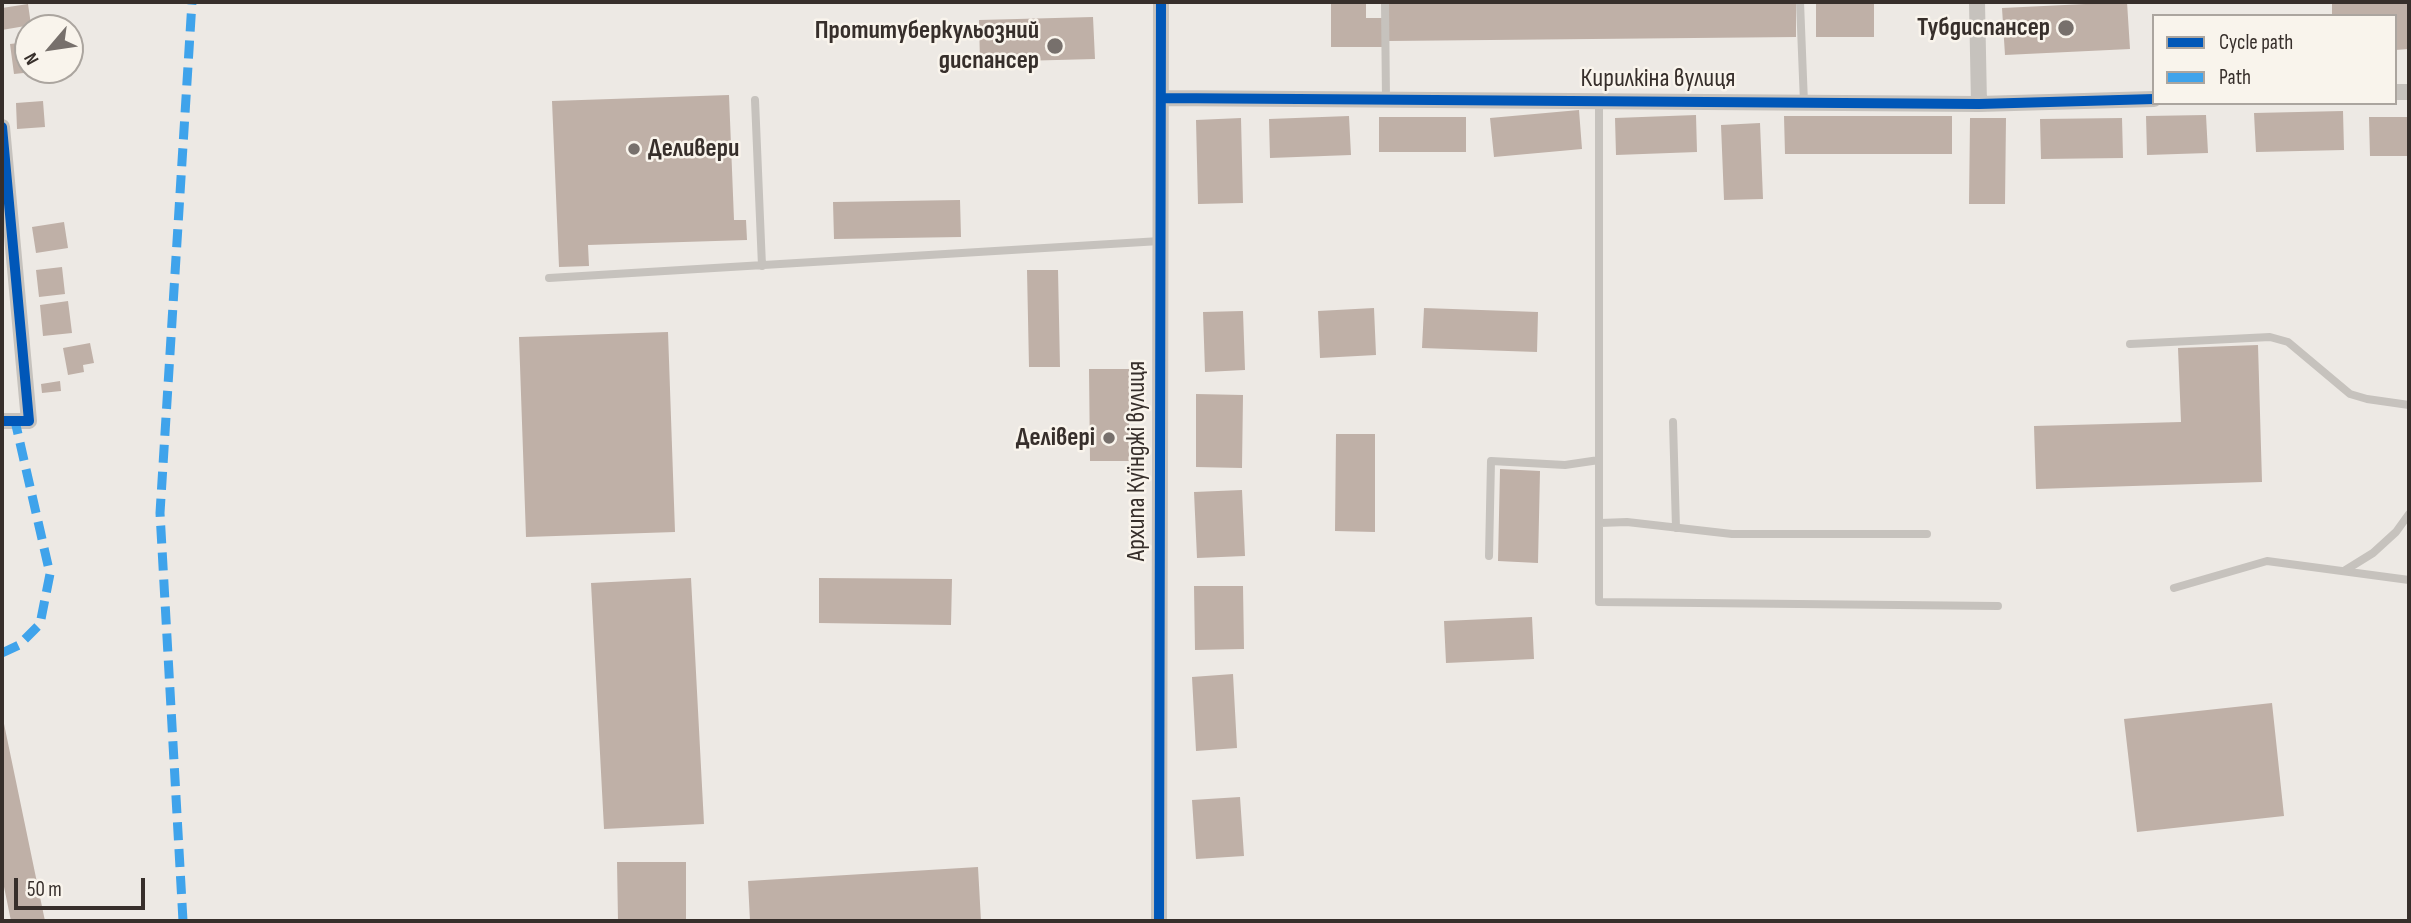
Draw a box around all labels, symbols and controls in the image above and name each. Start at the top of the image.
place label: Тубдиспансер [1917,12,2050,44]
north arrow [14,14,84,84]
legend [2152,14,2397,105]
place label: Протитуберкульозний диспансер [815,15,1039,76]
marker: Тубдиспансер [2056,18,2076,38]
text: Cycle path [2219,30,2293,55]
marker: Протитуберкульозний диспансер [1045,36,1065,56]
text: N [19,48,44,68]
street label: Кирилкіна вулиця [1581,63,1735,95]
text: Path [2219,65,2251,90]
place label: Деливери [648,133,739,165]
marker: Деливери [626,141,642,157]
street label: Архипа Куїнджі вулиця [1121,361,1153,561]
place label: Делівері [1016,422,1095,454]
marker: Делівері [1101,430,1117,446]
scale bar [18,864,149,908]
text: 50 m [27,877,62,902]

